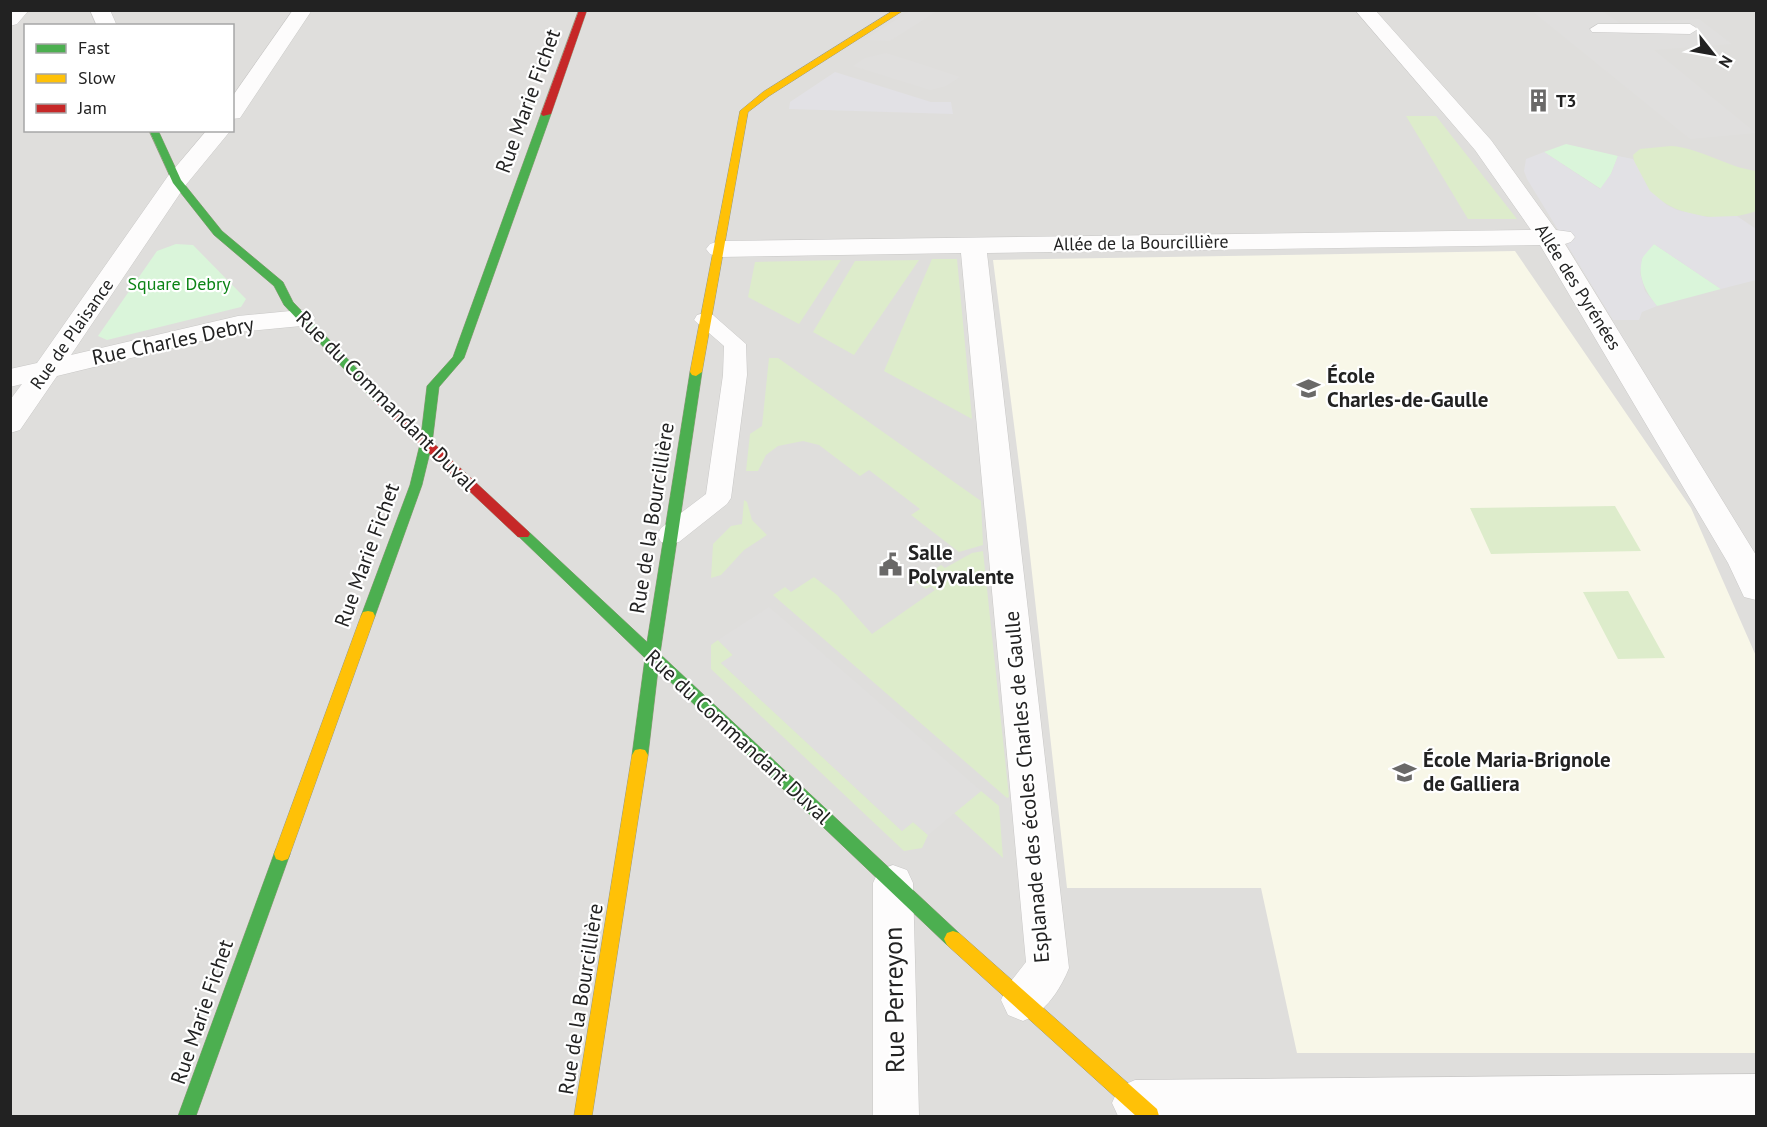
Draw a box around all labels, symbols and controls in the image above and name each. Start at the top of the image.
legend [24,24,234,132]
north arrow [1683,24,1743,84]
street label: Rue Marie Fichet [489,25,566,176]
text: Fast [78,36,110,59]
text: N [1715,52,1737,71]
text: Slow [78,66,116,89]
building icon: T3 [1525,88,1551,114]
place label: T3 [1556,89,1576,112]
text: Jam [77,96,107,119]
street label: Allée des Pyrénées [1530,219,1626,354]
street label: Allée de la Bourcillière [1053,229,1229,256]
park label: Square Debry [127,272,231,295]
street label: Rue de Plaisance [25,274,118,394]
street label: Rue du Commandant Duval [290,305,482,497]
street label: Rue Charles Debry [89,310,257,371]
place label: École Charles-de-Gaulle [1327,362,1488,413]
school or university icon: École Charles-de-Gaulle [1296,375,1322,401]
street label: Rue de la Bourcillière [623,420,680,615]
street label: Rue Marie Fichet [328,479,405,630]
place label: Salle Polyvalente [908,539,1014,590]
public building icon: Salle Polyvalente [877,552,903,578]
street label: Esplanade des écoles Charles de Gaulle [998,610,1055,964]
street label: Rue du Commandant Duval [640,643,837,830]
place label: École Maria-Brignole de Galliera [1423,746,1611,797]
school or university icon: École Maria-Brignole de Galliera [1392,759,1418,785]
street label: Rue de la Bourcillière [552,901,609,1096]
street label: Rue Perreyon [876,926,911,1074]
street label: Rue Marie Fichet [164,936,239,1088]

